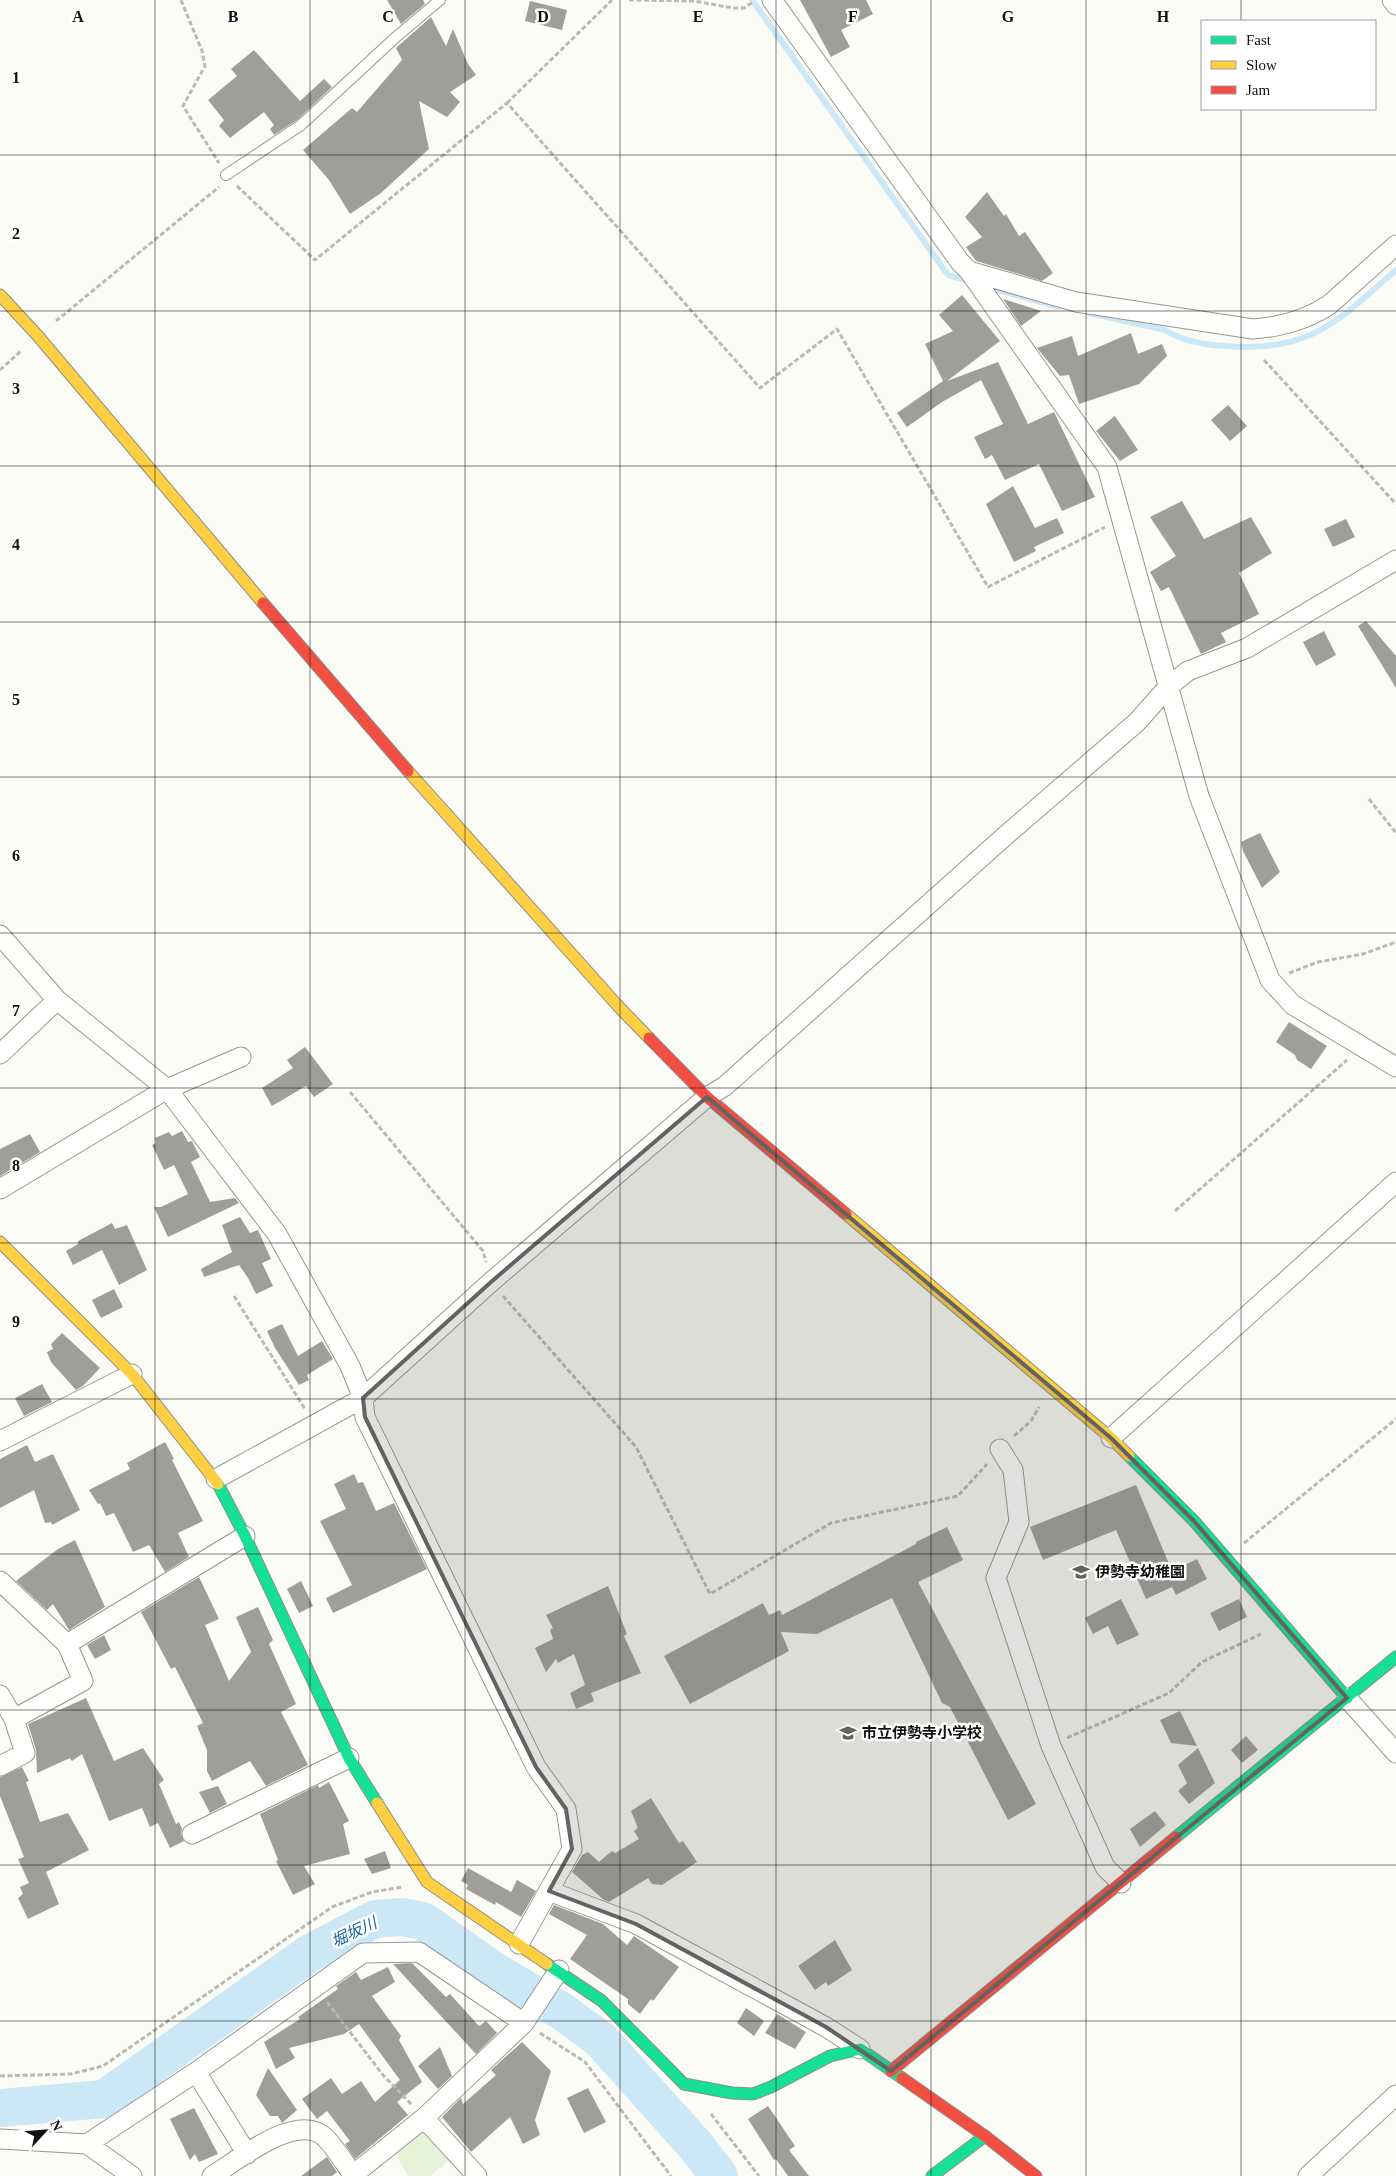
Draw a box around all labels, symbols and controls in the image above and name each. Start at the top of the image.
text: A [72,8,84,25]
text: B [228,8,239,25]
text: C [382,8,394,25]
text: D [537,8,549,25]
text: E [693,8,703,25]
text: F [848,8,858,25]
text: G [1002,8,1015,25]
text: H [1157,8,1170,25]
legend [1201,20,1376,110]
text: Fast [1246,32,1272,48]
text: Slow [1246,57,1277,73]
text: 1 [12,69,20,86]
text: Jam [1246,82,1270,98]
text: 2 [12,225,20,242]
text: 3 [12,380,20,397]
text: 4 [12,536,20,553]
text: 5 [12,691,20,708]
text: 6 [12,847,20,864]
text: 7 [12,1002,20,1019]
text: 8 [12,1157,20,1174]
text: 9 [12,1313,20,1330]
school or university icon: 伊勢寺幼稚園 [1071,1562,1091,1582]
place label: 伊勢寺幼稚園 [1095,1564,1185,1580]
school or university icon: 市立伊勢寺小学校 [838,1723,858,1743]
place label: 市立伊勢寺小学校 [862,1725,982,1741]
water label: 堀坂川 [329,1913,381,1950]
north arrow [20,2106,70,2156]
text: N [47,2118,65,2133]

